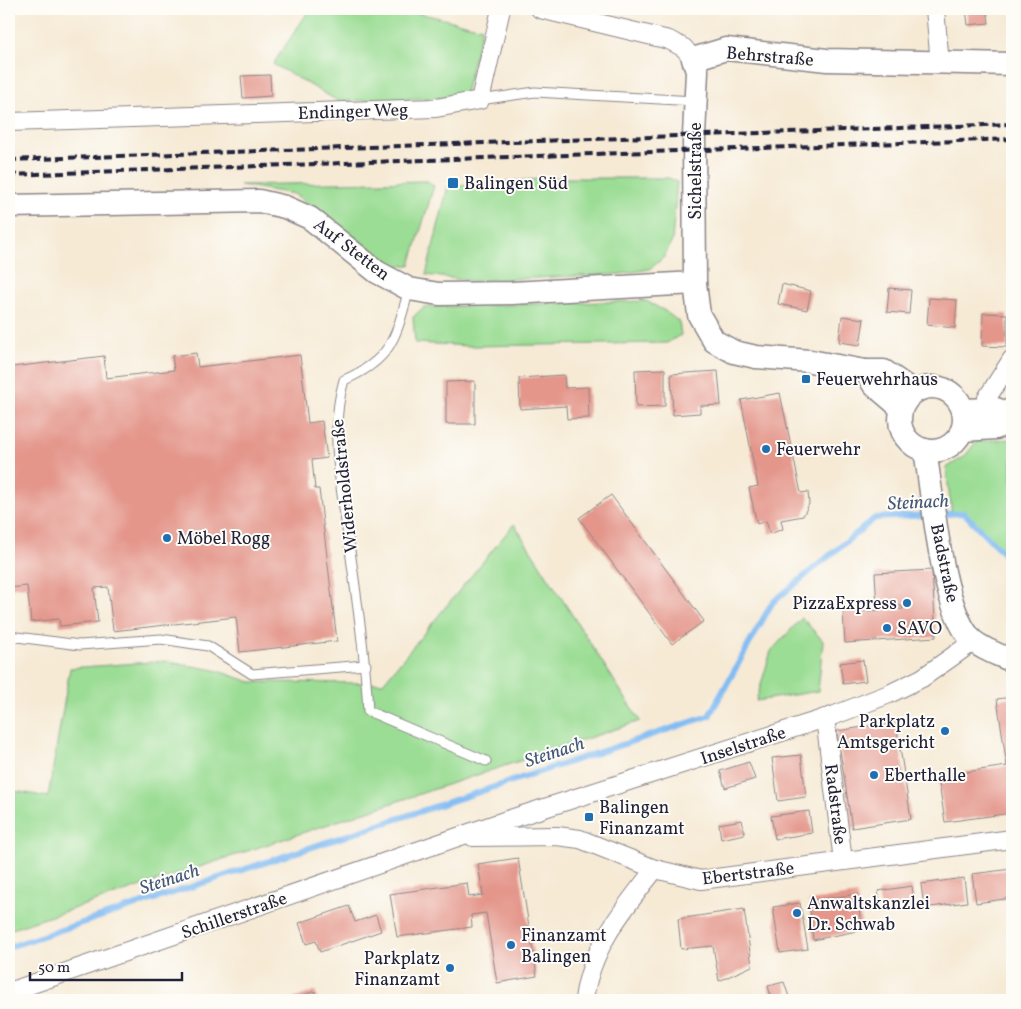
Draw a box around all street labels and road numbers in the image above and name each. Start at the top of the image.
street label: Behrstraße [725,41,815,74]
street label: Endinger Weg [297,98,409,127]
street label: Sichelstraße [684,122,709,220]
street label: Auf Stetten [308,213,395,287]
street label: Widerholdstraße [326,418,365,554]
street label: Badstraße [923,522,964,605]
street label: Inselstraße [697,721,789,772]
street label: Radstraße [817,762,852,846]
street label: Ebertstraße [701,856,796,893]
street label: Schillerstraße [178,887,291,946]

